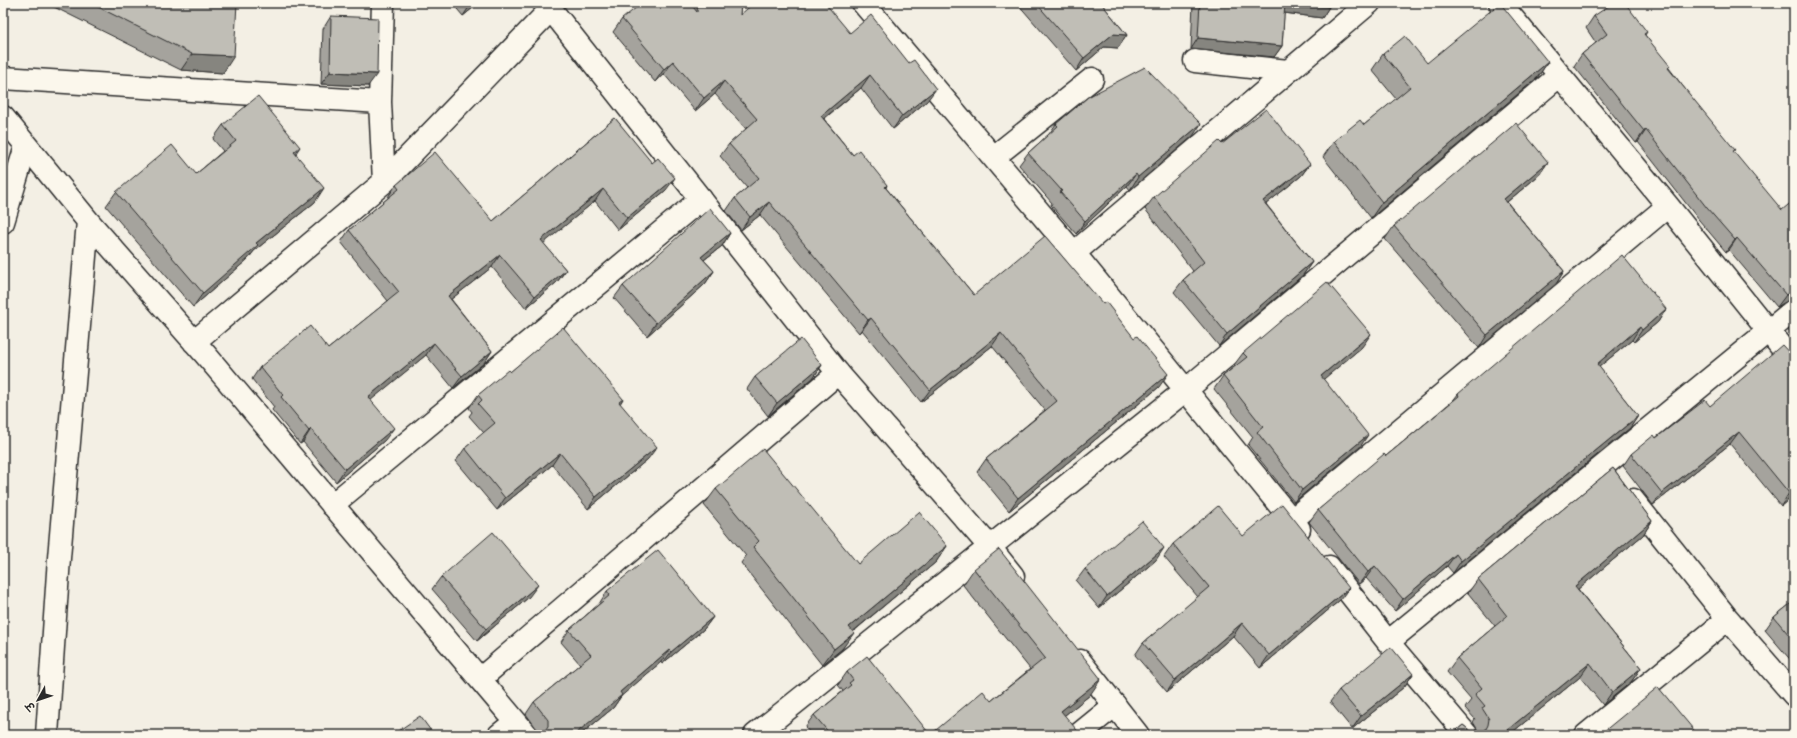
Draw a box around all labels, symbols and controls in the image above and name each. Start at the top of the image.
north arrow [18,680,58,720]
text: उ [22,698,39,715]

